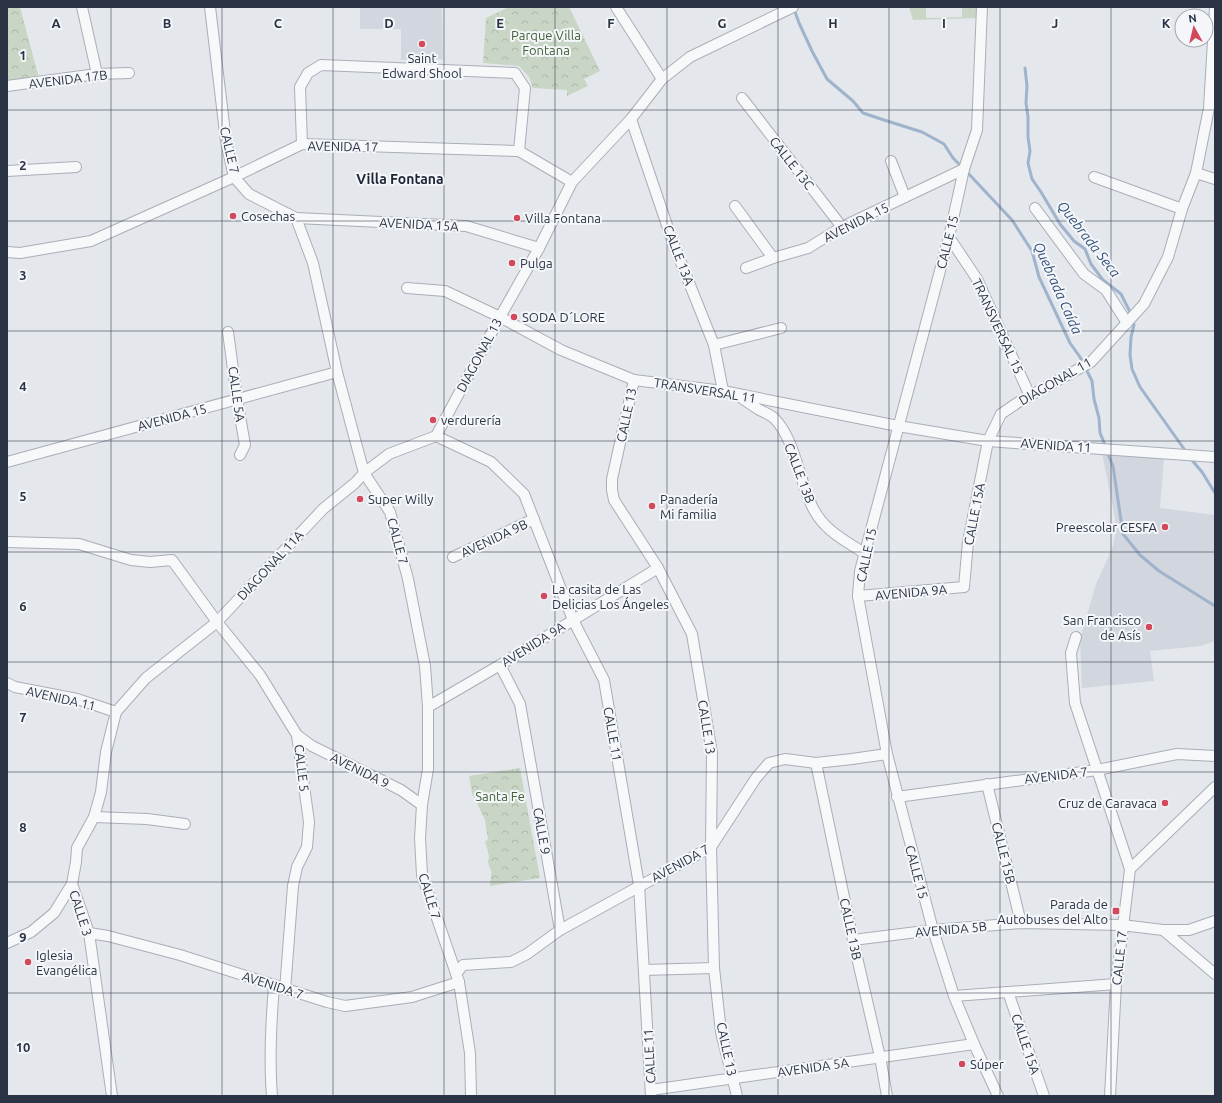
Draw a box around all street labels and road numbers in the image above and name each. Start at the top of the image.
street label: AVENIDA 17B [28,67,108,91]
street label: CALLE 7 [218,125,242,175]
street label: CALLE 13C [767,134,817,192]
street label: AVENIDA 17 [307,138,379,154]
street label: AVENIDA 15 [821,200,891,244]
street label: CALLE 15 [934,214,960,270]
street label: AVENIDA 15A [379,215,460,233]
street label: CALLE 13A [661,223,697,288]
street label: TRANSVERSAL 15 [970,276,1026,376]
street label: DIAGONAL 13 [454,316,504,394]
street label: DIAGONAL 11 [1016,355,1094,407]
street label: CALLE 5A [226,365,248,423]
street label: TRANSVERSAL 11 [653,375,757,405]
street label: CALLE 13 [613,387,639,443]
street label: AVENIDA 15 [136,401,208,433]
street label: AVENIDA 11 [1020,436,1092,454]
street label: CALLE 13B [782,441,818,505]
street label: CALLE 15A [961,481,987,546]
street label: CALLE 7 [385,516,411,566]
street label: AVENIDA 9B [458,516,530,560]
street label: DIAGONAL 11A [234,527,306,603]
street label: CALLE 15 [853,527,879,583]
street label: AVENIDA 9A [874,582,948,602]
street label: AVENIDA 9A [499,619,568,669]
street label: AVENIDA 11 [25,683,97,713]
street label: CALLE 13 [696,699,718,755]
street label: CALLE 11 [601,706,625,762]
street label: CALLE 5 [292,744,312,792]
street label: AVENIDA 9 [328,750,392,790]
street label: AVENIDA 7 [1024,764,1088,786]
street label: CALLE 9 [531,806,553,856]
street label: CALLE 15B [990,821,1018,885]
street label: AVENIDA 7 [649,841,711,885]
street label: CALLE 15 [903,844,931,900]
street label: CALLE 7 [416,871,444,921]
street label: CALLE 3 [67,888,95,938]
street label: CALLE 13B [838,897,864,961]
street label: AVENIDA 5B [915,919,987,939]
street label: CALLE 17 [1109,930,1129,986]
street label: AVENIDA 7 [241,968,305,1002]
street label: CALLE 15A [1009,1012,1043,1077]
street label: CALLE 13 [714,1021,740,1077]
street label: CALLE 11 [641,1028,657,1084]
street label: AVENIDA 5A [776,1055,850,1079]

